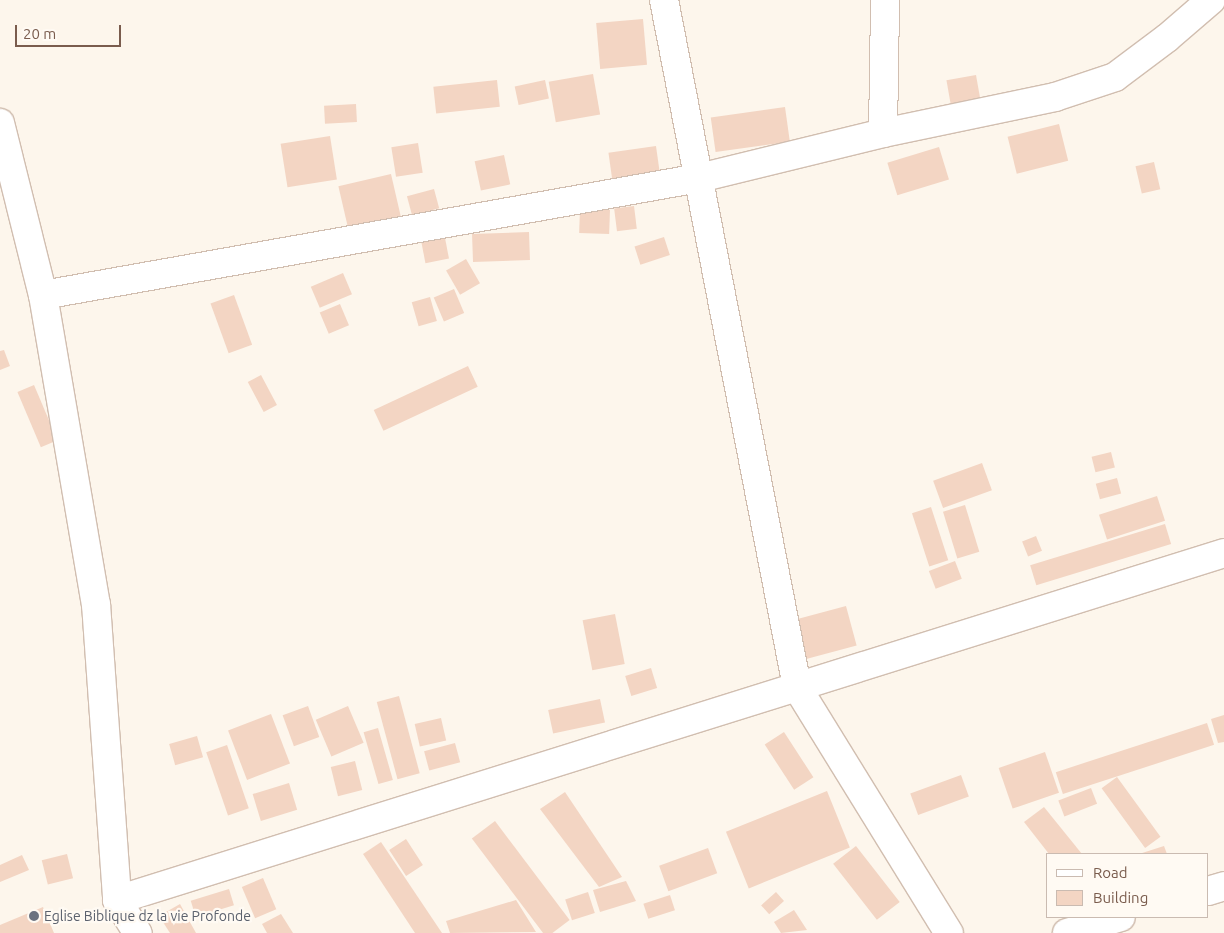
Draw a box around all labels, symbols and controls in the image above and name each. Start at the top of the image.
scale bar [18,15,124,47]
text: 20 m [23,25,56,42]
legend [1046,853,1209,918]
text: Road [1093,864,1128,881]
text: Building [1093,889,1148,906]
place label: Eglise Biblique dz la vie Profonde [44,908,251,924]
marker: Eglise Biblique dz la vie Profonde [28,910,40,922]

